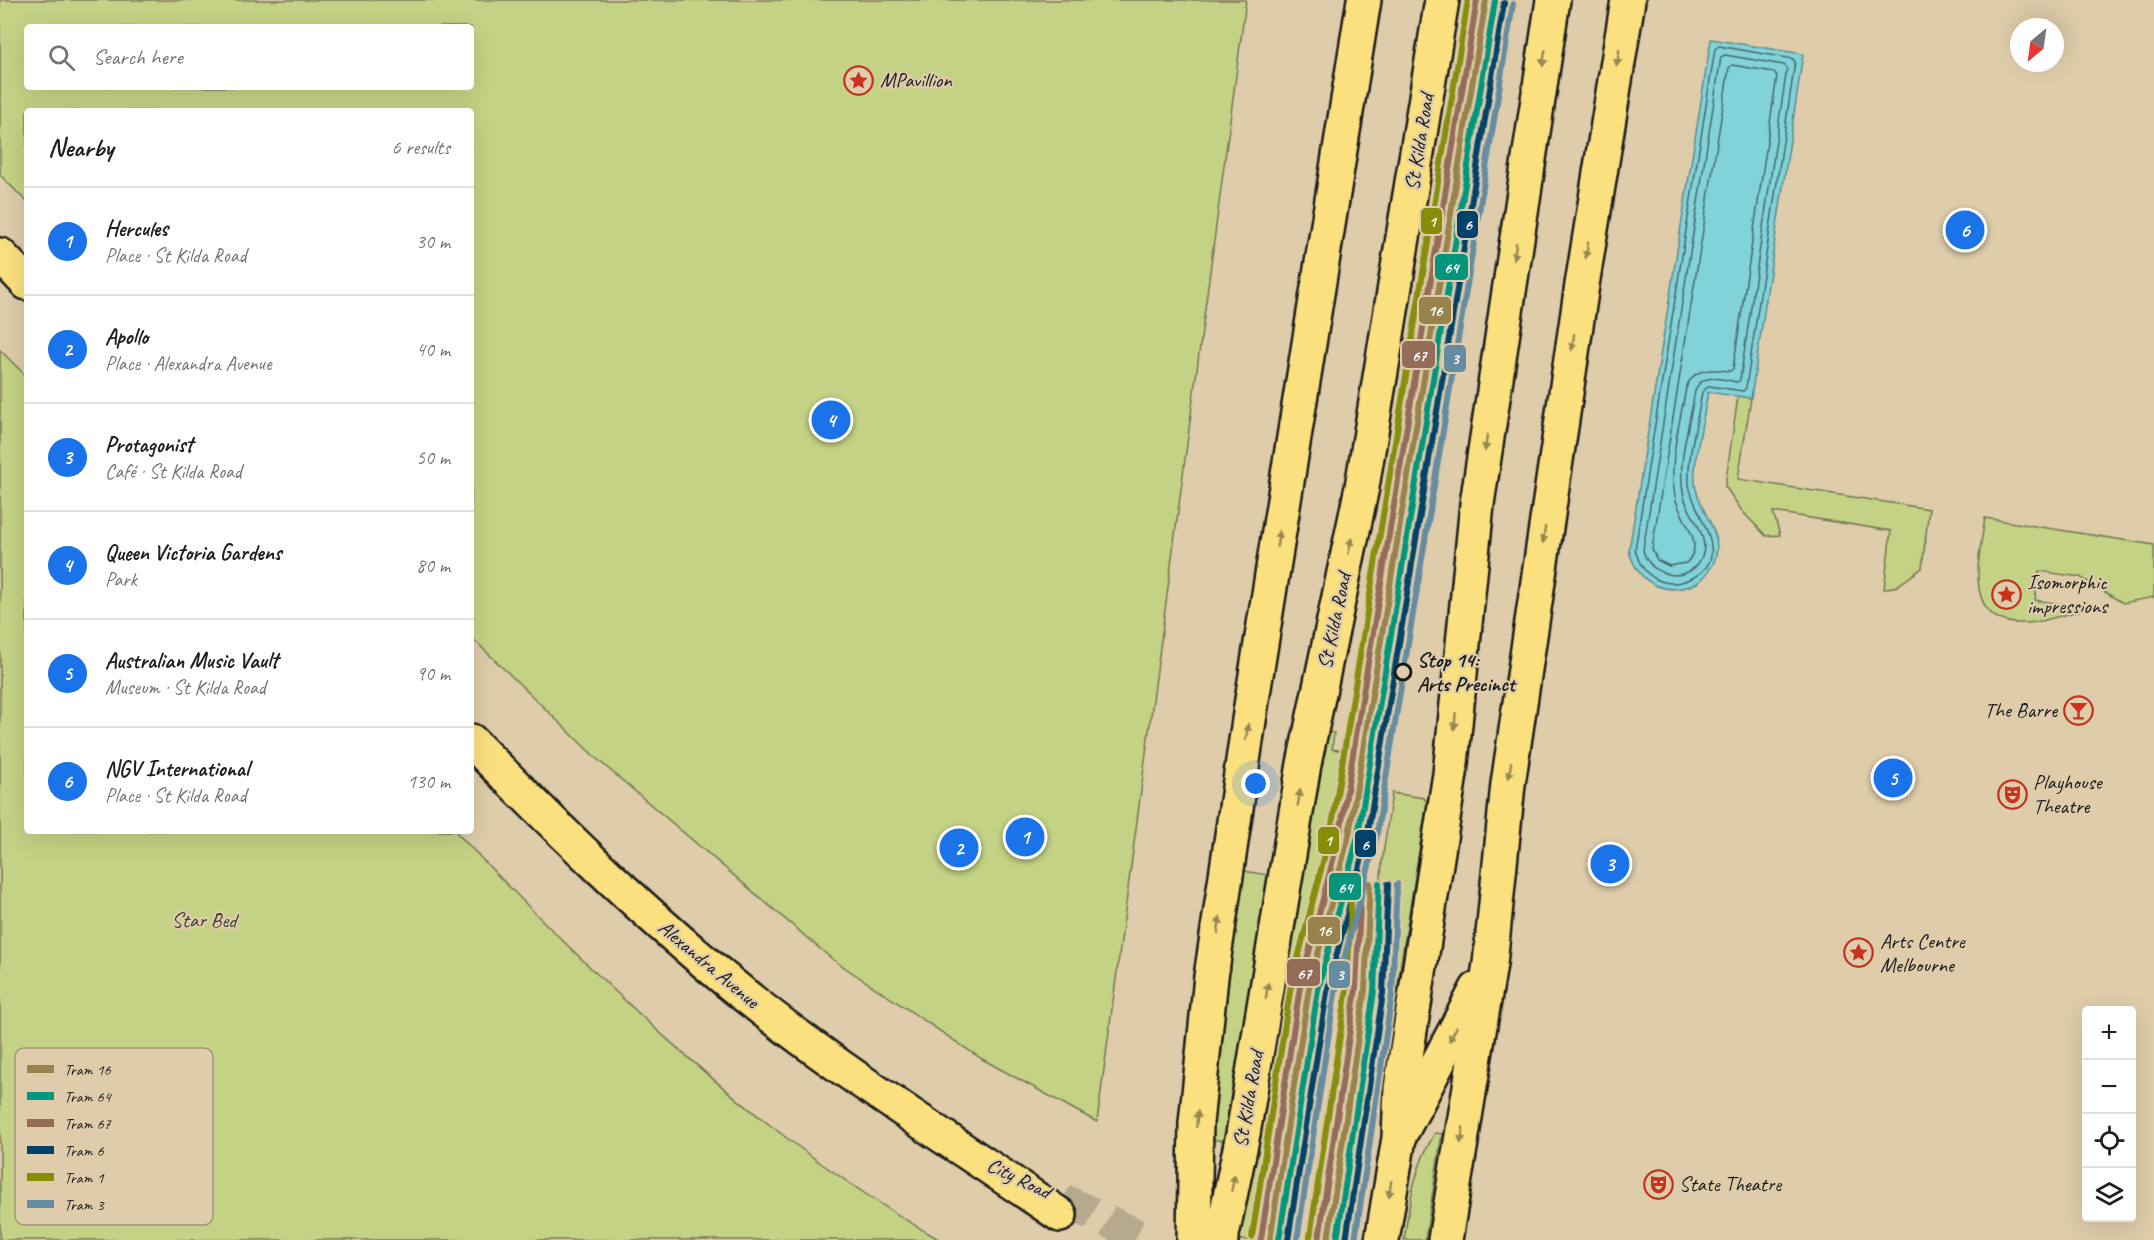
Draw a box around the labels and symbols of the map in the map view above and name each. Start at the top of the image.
north arrow [2010,18,2064,72]
one-way arrow [1540,48,1549,67]
one-way arrow [1613,48,1622,67]
place icon: MPavillion [843,64,875,96]
place label: MPavillion [880,67,952,93]
street label: St Kilda Road [1399,88,1440,192]
line badge: 1 [1420,207,1443,235]
pin: 6 [1946,208,1984,252]
line badge: 6 [1456,210,1479,239]
text: 1 [1428,212,1437,232]
text: 6 [1464,215,1473,235]
one-way arrow [1511,241,1520,260]
one-way arrow [1582,241,1591,260]
line badge: 64 [1434,253,1469,281]
text: 64 [1444,258,1460,278]
line badge: 16 [1418,296,1452,325]
text: 16 [1428,301,1444,321]
one-way arrow [1568,333,1577,352]
line badge: 67 [1401,340,1436,369]
line badge: 3 [1443,344,1467,373]
text: 67 [1412,346,1428,366]
text: 3 [1451,349,1460,369]
pin: 4 [812,398,850,442]
one-way arrow [1482,434,1491,453]
one-way arrow [1540,526,1549,545]
one-way arrow [1273,530,1282,549]
one-way arrow [1346,536,1355,555]
street label: St Kilda Road [1311,567,1358,671]
place label: Isomorphic impressions [2027,569,2109,619]
place icon: Isomorphic impressions [1990,578,2022,610]
place label: Stop 14: Arts Precinct [1417,647,1518,697]
marker: Stop 14: Arts Precinct [1394,663,1412,681]
bar icon: The Barre [2062,694,2094,726]
place label: The Barre [1984,697,2058,723]
one-way arrow [1450,711,1460,730]
one-way arrow [1243,722,1252,741]
pin: 5 [1874,756,1912,800]
one-way arrow [1505,760,1514,779]
your location [1241,769,1270,798]
place label: Playhouse Theatre [2033,769,2104,819]
theatre icon: Playhouse Theatre [1996,778,2028,810]
one-way arrow [1294,789,1303,808]
pin: 1 [1006,814,1044,860]
pin: 2 [940,826,978,870]
line badge: 1 [1317,826,1340,855]
line badge: 6 [1354,829,1377,858]
text: 1 [1324,831,1333,851]
text: 6 [1361,835,1370,855]
pin: 3 [1590,842,1630,886]
line badge: 64 [1328,872,1362,901]
text: 64 [1338,878,1354,898]
park label: Star Bed [171,907,239,933]
street label: Alexandra Avenue [653,914,766,1015]
one-way arrow [1214,915,1223,934]
line badge: 16 [1307,916,1341,945]
text: 16 [1317,921,1333,941]
place label: Arts Centre Melbourne [1880,928,1966,978]
place icon: Arts Centre Melbourne [1843,937,1875,969]
line badge: 67 [1286,958,1321,987]
line badge: 3 [1328,960,1351,989]
text: 67 [1297,964,1313,984]
text: 3 [1336,965,1345,985]
one-way arrow [1262,981,1271,1000]
one-way arrow [1448,1026,1458,1043]
street label: St Kilda Road [1227,1045,1270,1149]
legend [15,1048,213,1225]
text: Tram 16 [64,1060,112,1080]
text: Tram 64 [64,1087,113,1107]
one-way arrow [1192,1109,1202,1128]
text: Tram 67 [64,1114,112,1134]
one-way arrow [1458,1126,1467,1145]
text: Tram 6 [64,1141,104,1161]
street label: City Road [983,1151,1058,1206]
text: Tram 1 [64,1168,104,1188]
theatre icon: State Theatre [1642,1168,1674,1200]
place label: State Theatre [1679,1171,1782,1197]
one-way arrow [1229,1173,1238,1192]
one-way arrow [1386,1180,1395,1199]
text: Tram 3 [64,1195,105,1215]

